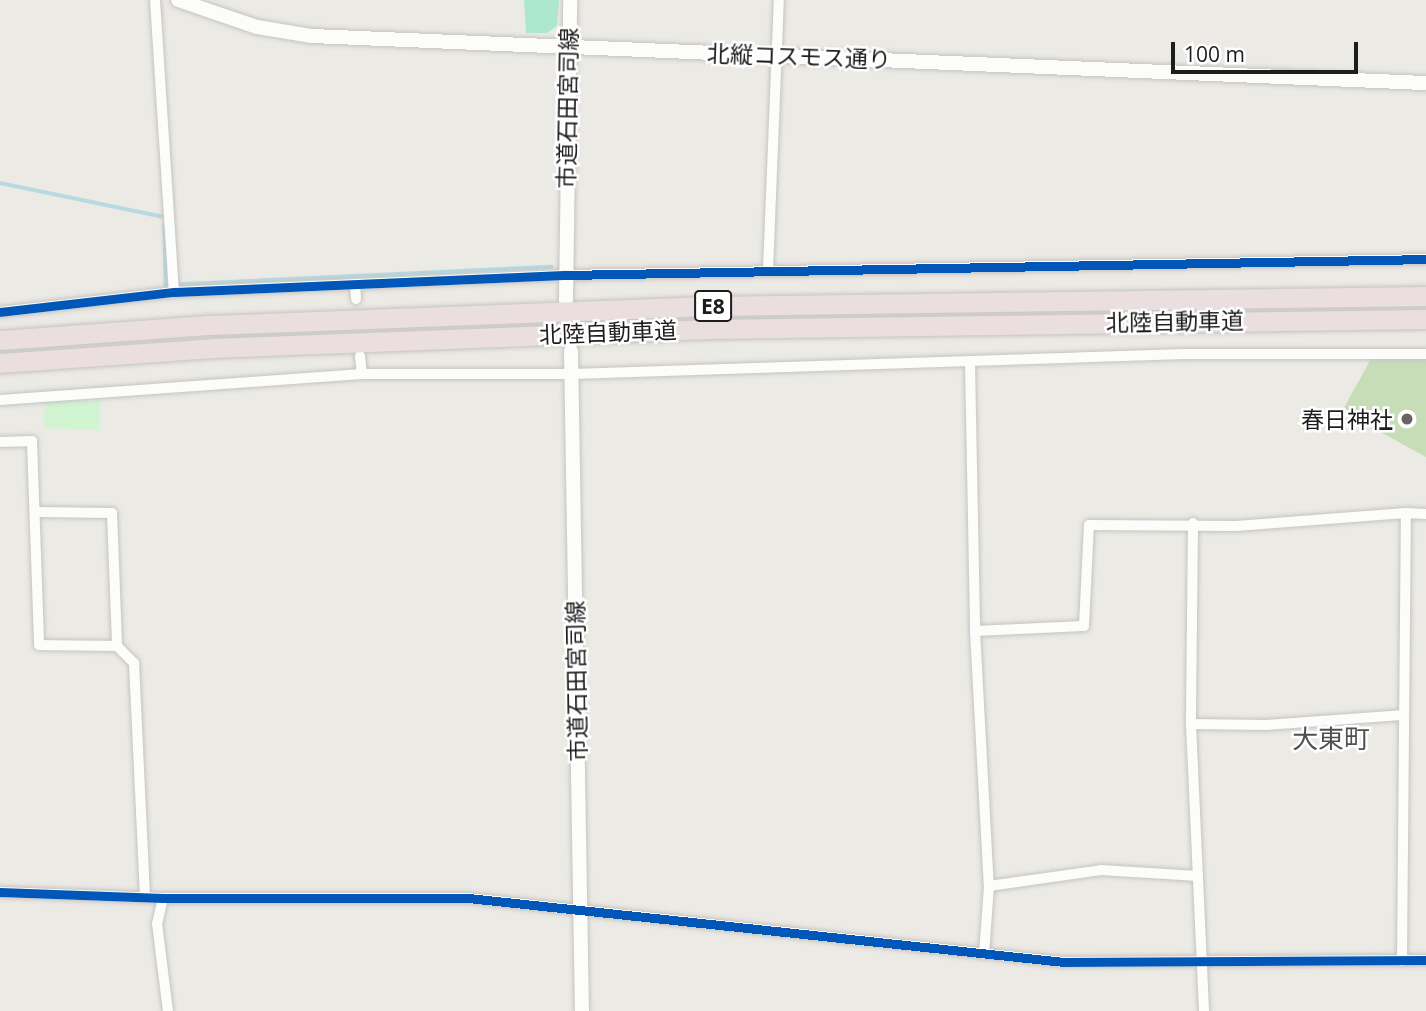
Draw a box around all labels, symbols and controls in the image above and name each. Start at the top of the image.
street label: 市道石田宮司線 [552,27,582,189]
scale bar [1174,28,1361,72]
street label: 北縦コスモス通り [707,39,891,73]
text: 100 m [1184,40,1245,68]
road number: E8 [694,288,732,324]
street label: 北陸自動車道 [1106,306,1244,336]
street label: 北陸自動車道 [539,316,677,348]
place label: 春日神社 [1301,405,1393,433]
marker: 春日神社 [1399,411,1415,427]
street label: 市道石田宮司線 [561,600,591,762]
district label: 大東町 [1292,723,1370,755]

